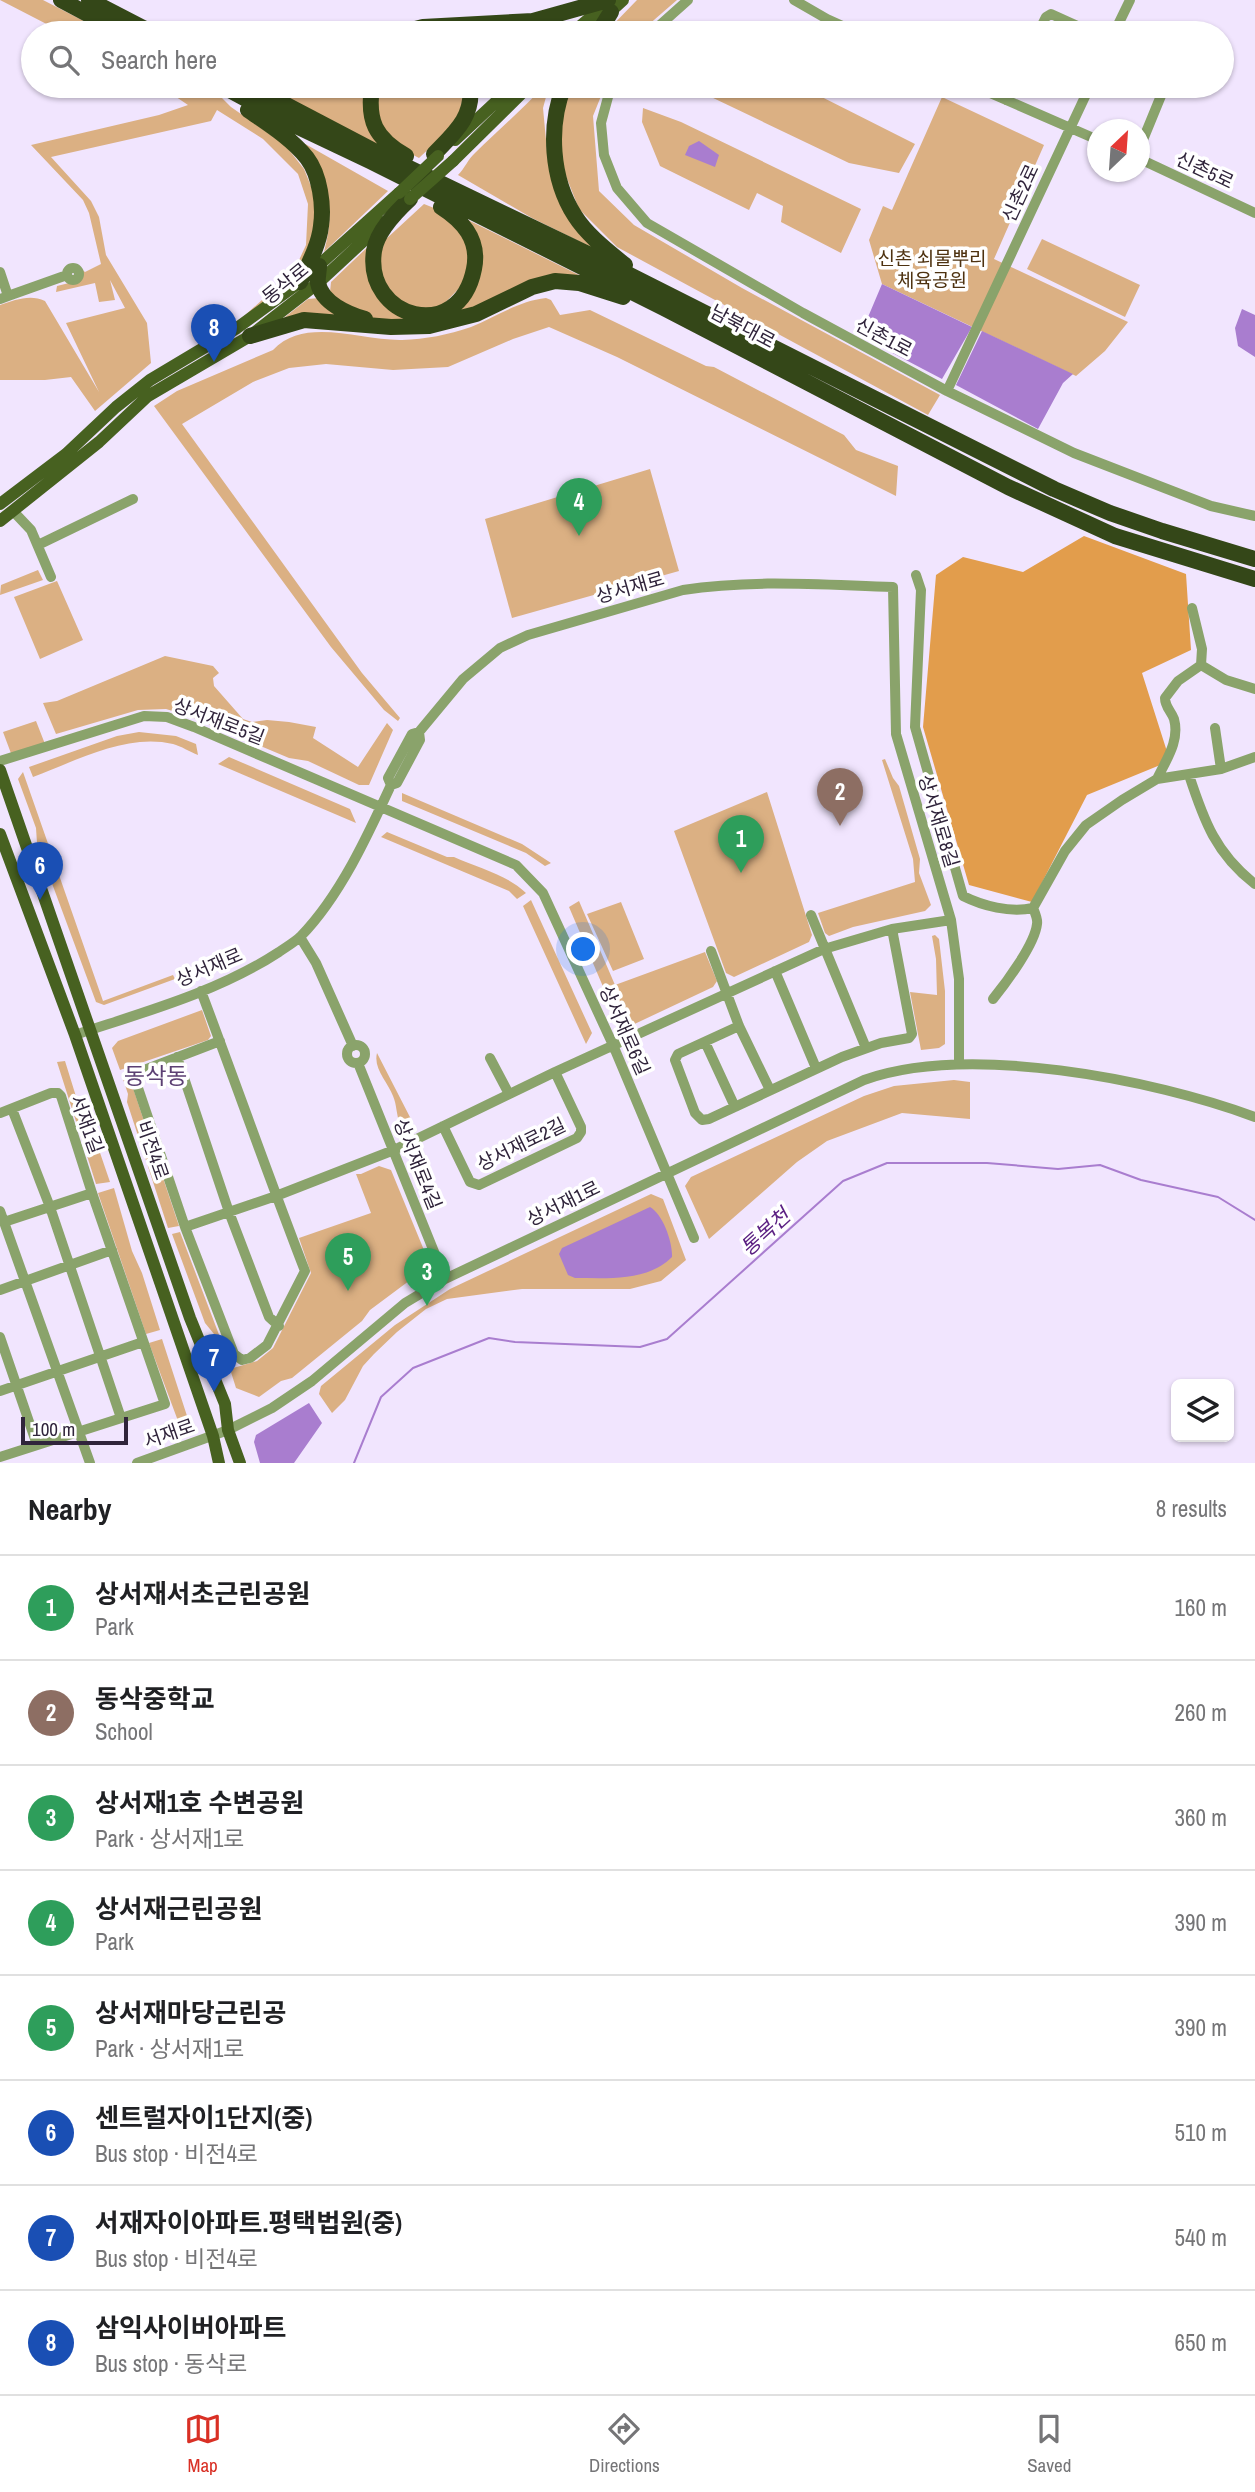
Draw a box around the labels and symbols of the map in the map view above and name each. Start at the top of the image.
north arrow [1087,119,1150,182]
street label: 신촌5로 [1172,145,1238,195]
street label: 신촌2로 [995,160,1045,226]
park label: 신촌 쇠물뿌리 체육공원 [877,245,987,293]
street label: 동삭로 [256,256,314,310]
street label: 남북대로 [706,298,780,354]
pin: 8 [191,304,237,362]
street label: 신촌1로 [851,311,917,363]
pin: 4 [556,478,602,536]
street label: 상서재로 [593,565,667,609]
street label: 상서재로5길 [169,692,269,750]
pin: 2 [817,768,863,826]
street label: 상서재로8길 [913,771,965,871]
pin: 1 [718,815,764,873]
pin: 6 [17,842,63,900]
your location [566,932,600,966]
street label: 상서재로 [172,941,246,993]
street label: 상서재로6길 [594,981,656,1079]
district label: 동삭동 [124,1060,188,1091]
street label: 서재1길 [64,1091,110,1157]
street label: 상서재로2길 [472,1111,570,1177]
street label: 상서재로4길 [388,1115,448,1213]
street label: 비전4로 [131,1117,175,1183]
street label: 상서재1로 [522,1174,604,1232]
water label: 통복천 [734,1200,798,1262]
pin: 5 [325,1233,371,1291]
pin: 3 [404,1248,450,1306]
pin: 7 [191,1334,237,1392]
street label: 서재로 [140,1412,198,1454]
scale bar [21,1414,128,1446]

